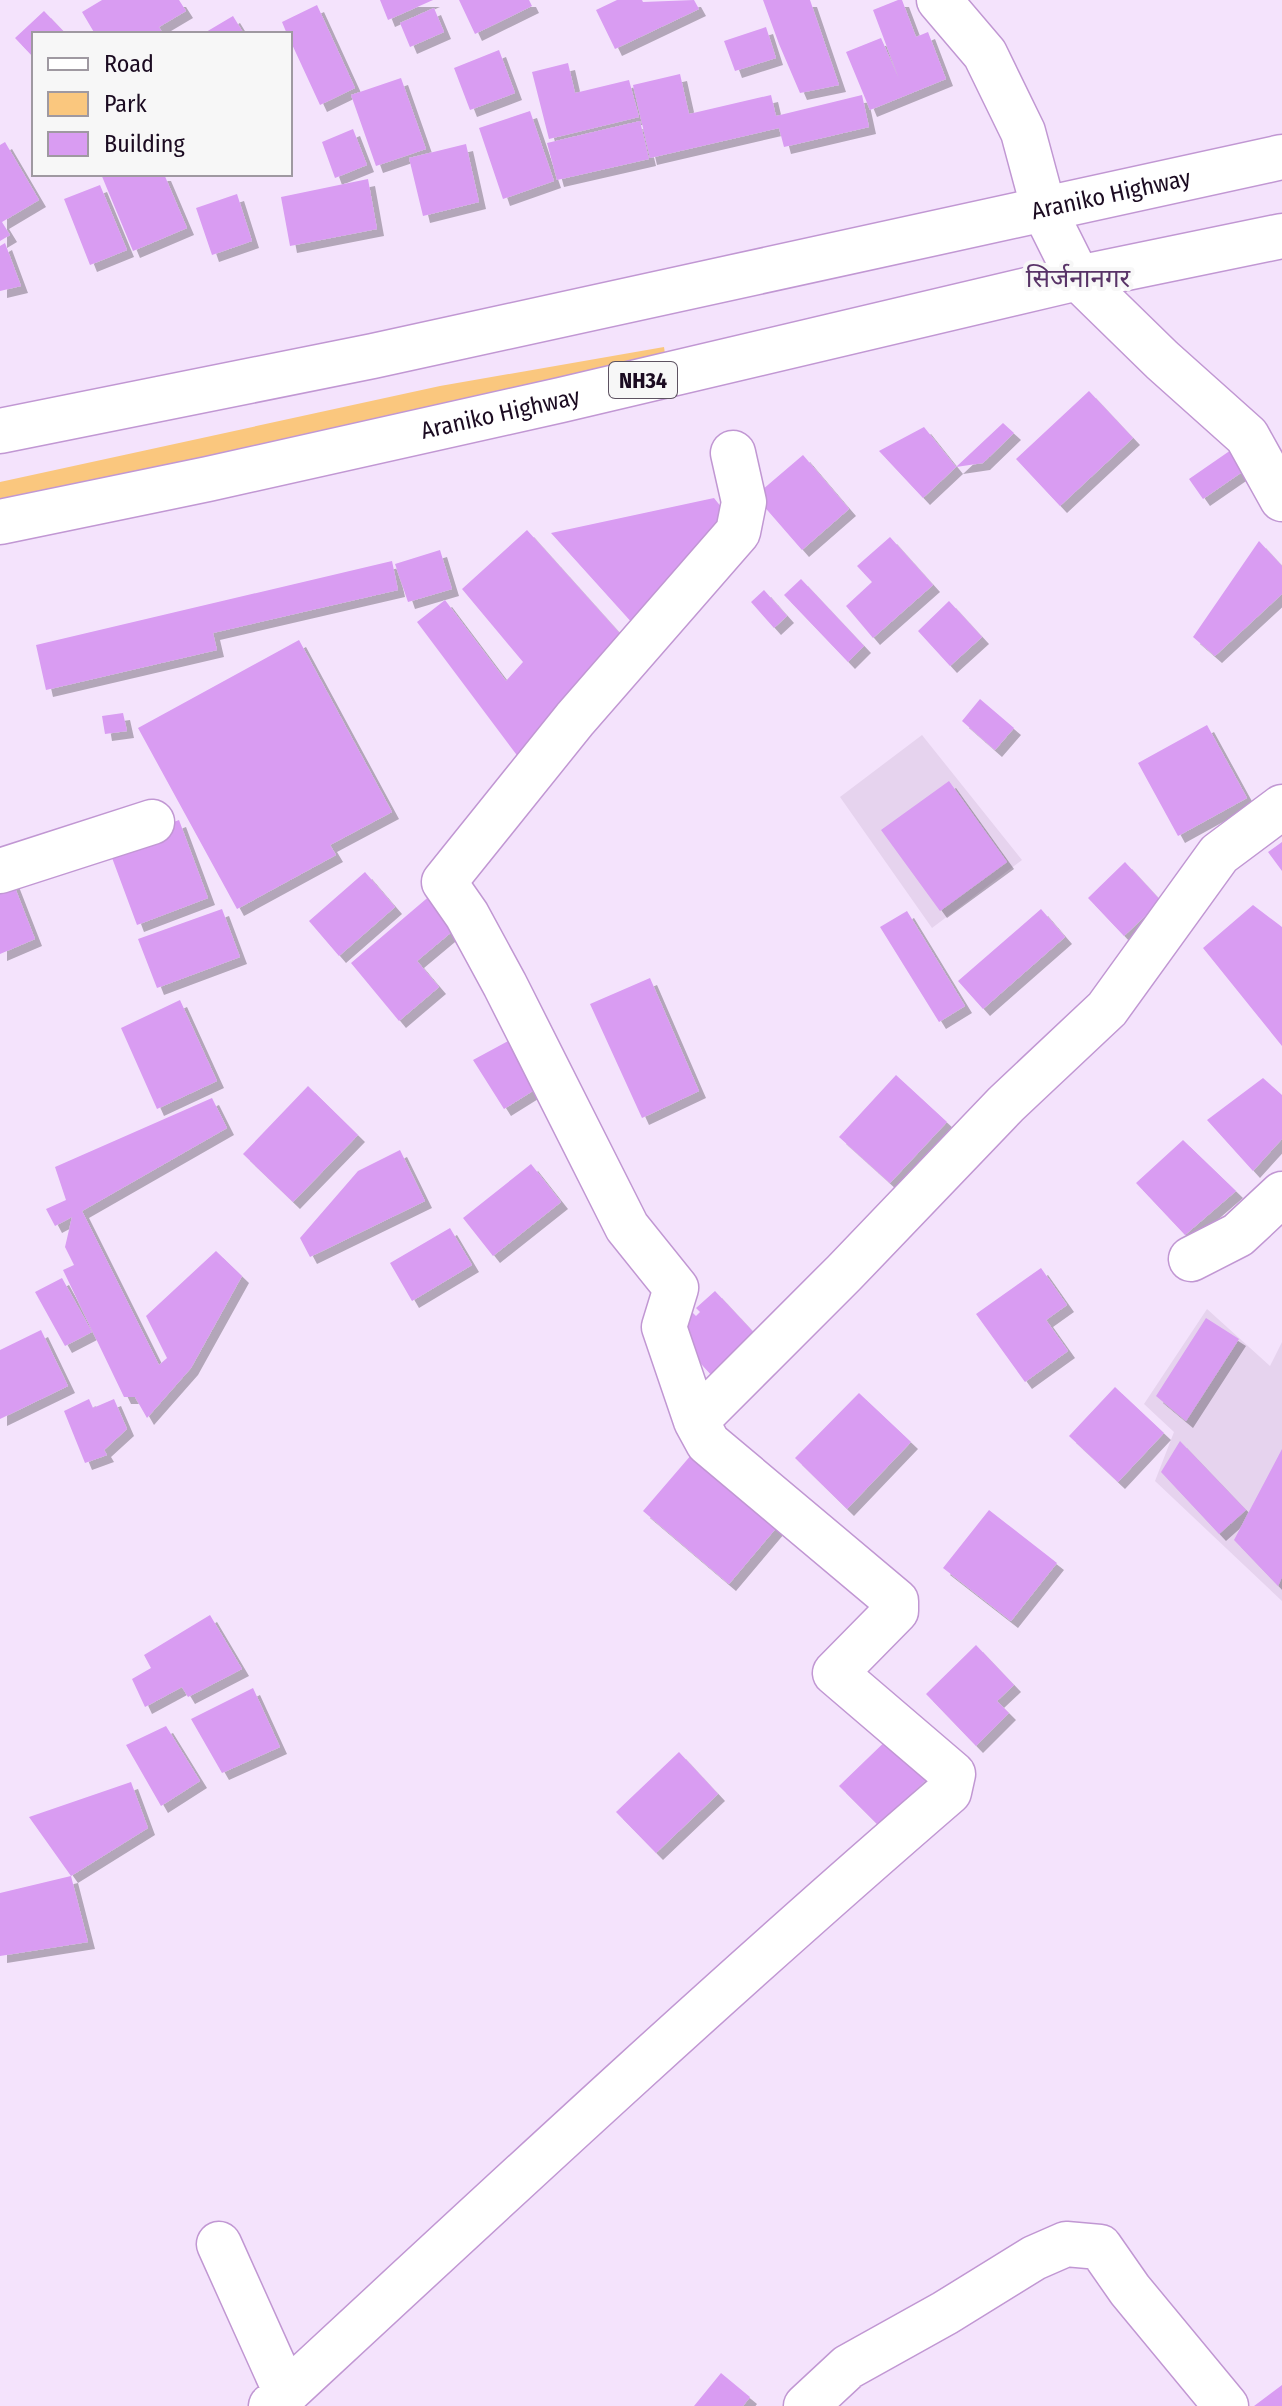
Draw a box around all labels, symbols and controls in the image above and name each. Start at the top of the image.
legend [32,32,292,176]
text: Road [104,50,154,78]
text: Park [104,90,147,118]
text: Building [104,130,186,158]
street label: Araniko Highway [1029,163,1193,225]
district label: सिर्जनानगर [1026,263,1132,294]
road number: NH34 [609,362,677,398]
street label: Araniko Highway [418,382,583,445]

